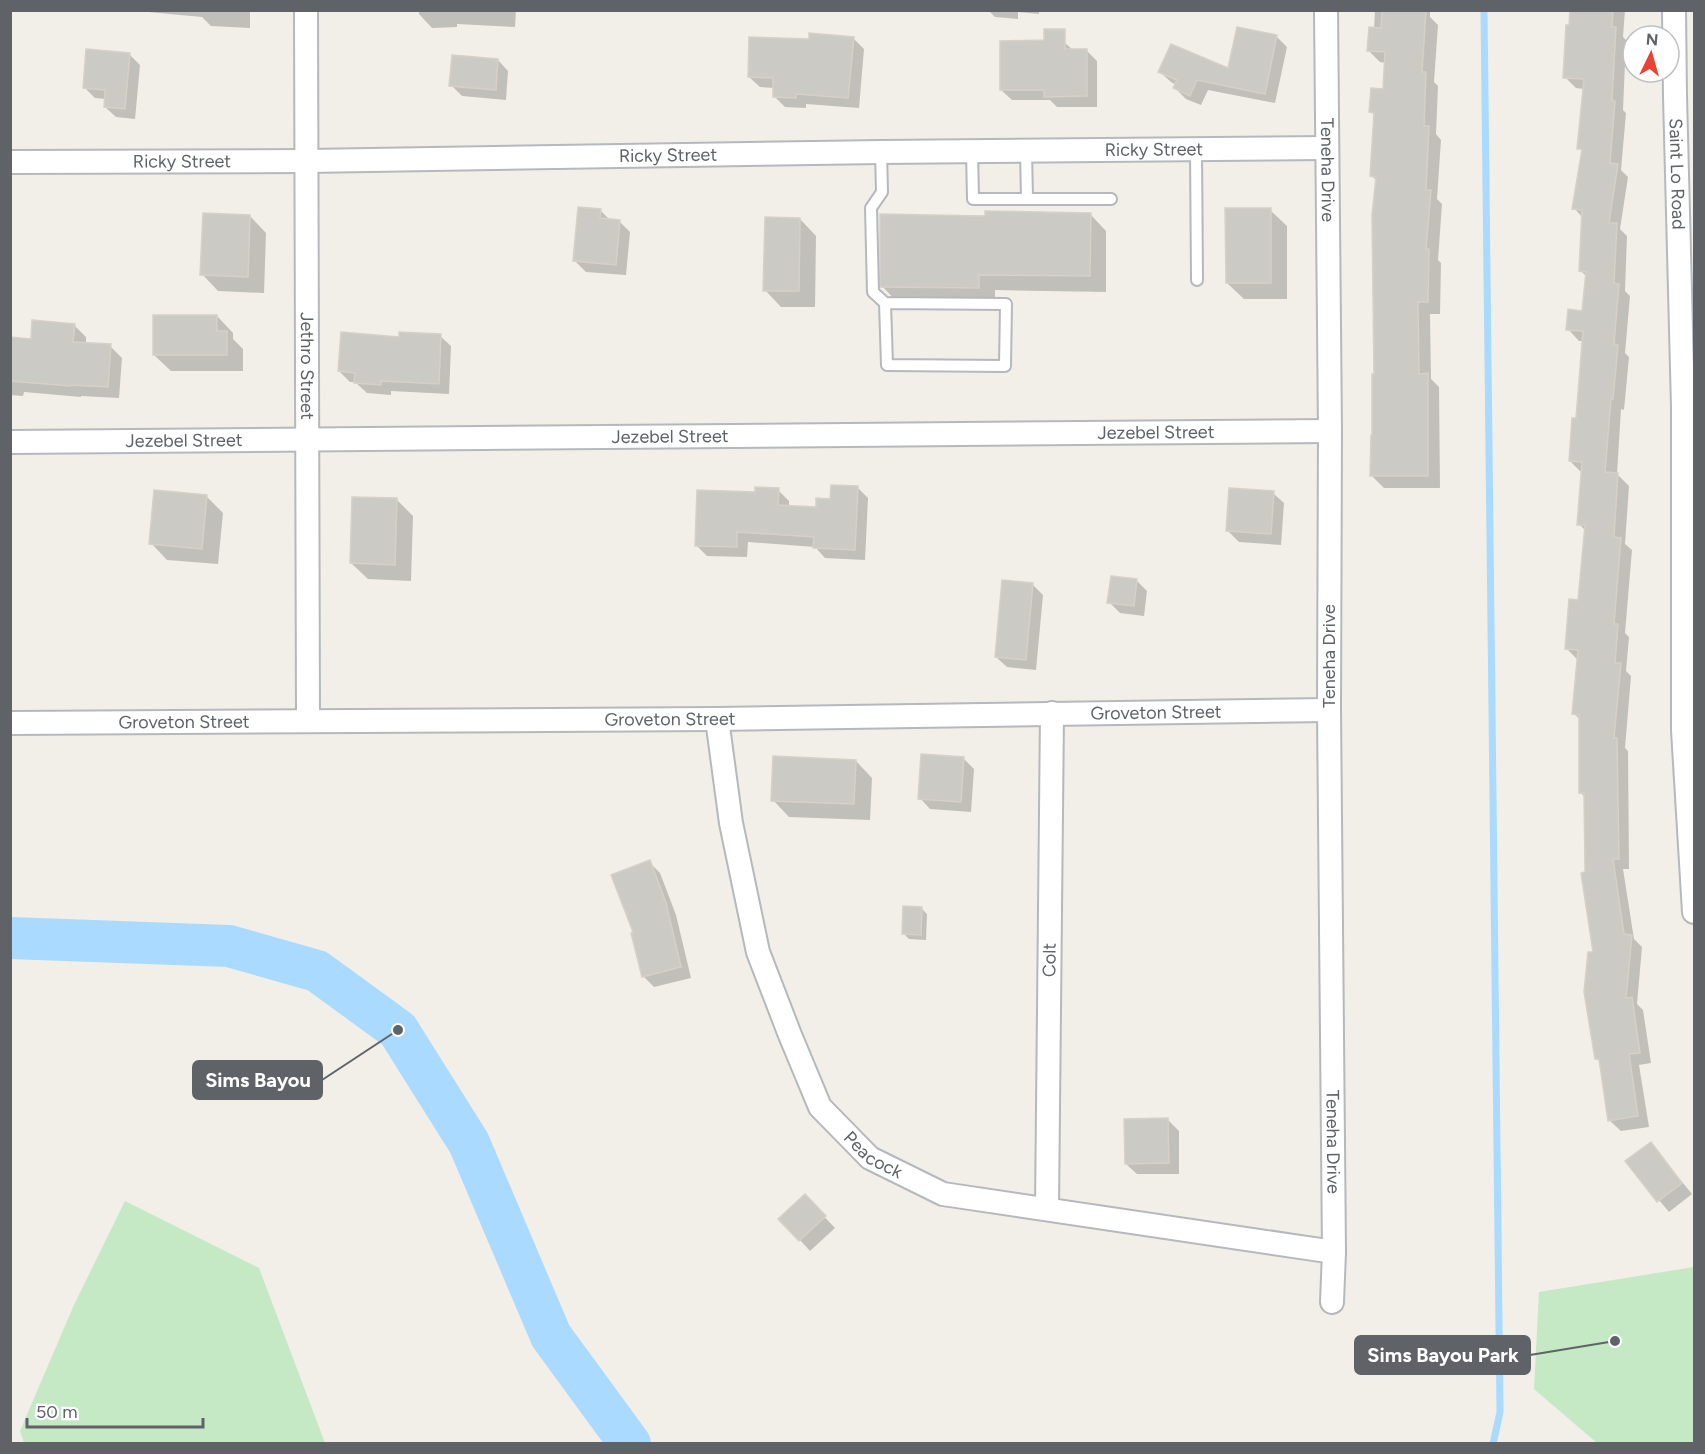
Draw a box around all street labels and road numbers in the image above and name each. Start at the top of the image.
street label: Teneha Drive [1316,118,1339,222]
street label: Saint Lo Road [1665,118,1689,230]
street label: Ricky Street [1105,138,1203,161]
street label: Ricky Street [619,144,717,167]
street label: Ricky Street [133,150,231,173]
street label: Jethro Street [296,312,318,420]
street label: Jezebel Street [1097,421,1215,444]
street label: Jezebel Street [611,425,729,448]
street label: Jezebel Street [125,429,243,452]
street label: Teneha Drive [1318,604,1340,708]
street label: Groveton Street [1090,701,1222,725]
street label: Groveton Street [604,708,736,731]
street label: Groveton Street [118,711,250,733]
street label: Colt [1038,943,1061,977]
street label: Teneha Drive [1322,1090,1344,1194]
street label: Peacock [839,1127,906,1183]

